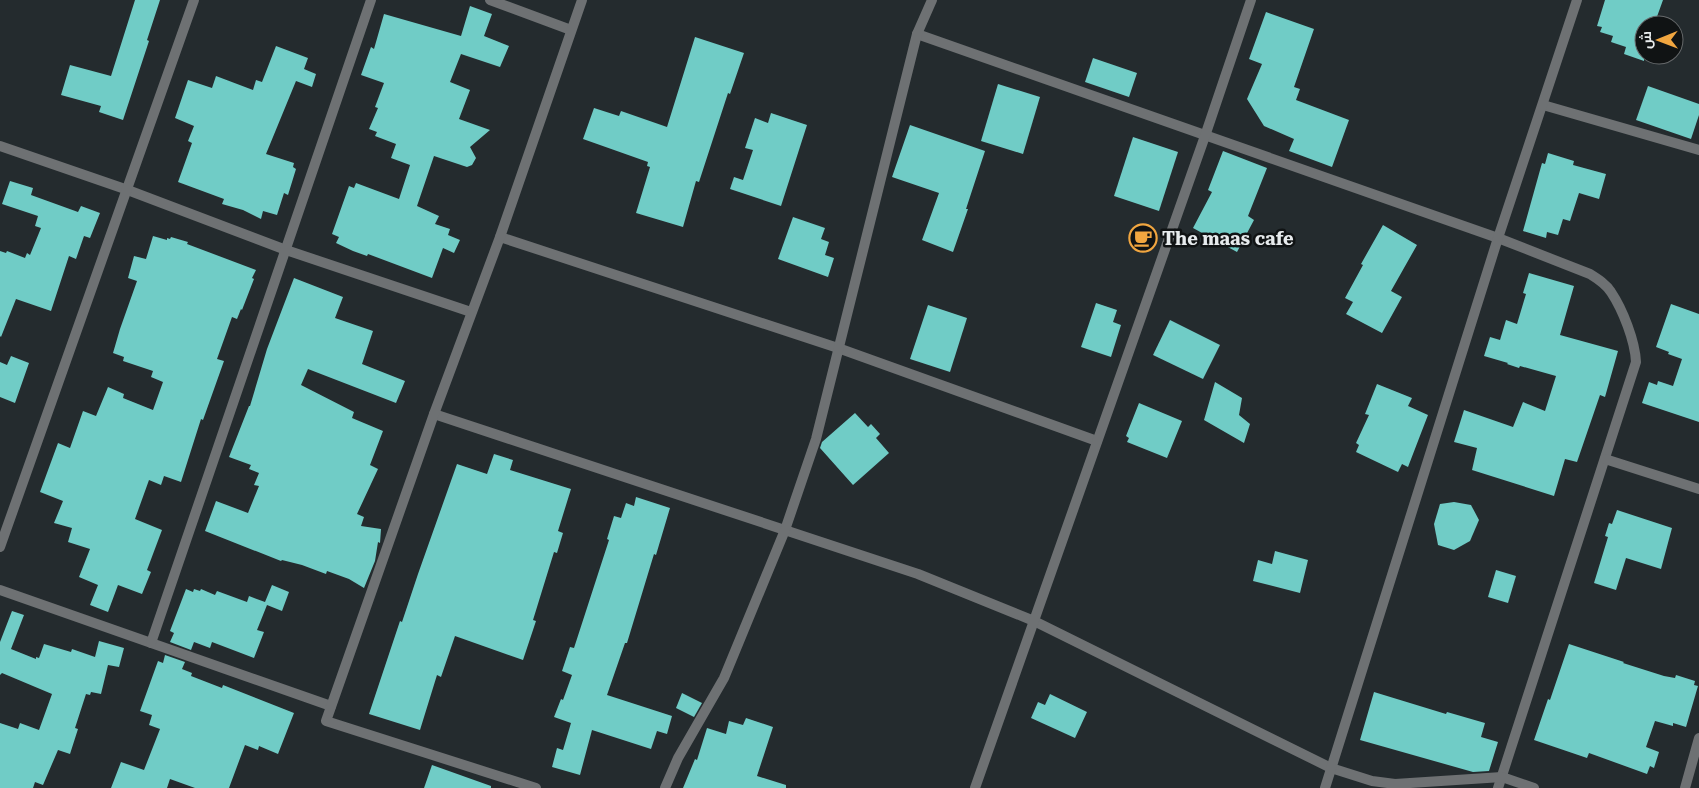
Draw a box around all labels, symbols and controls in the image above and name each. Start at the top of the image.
north arrow [1634,15,1684,65]
text: ش [1638,31,1655,49]
cafe icon: The maas cafe [1128,223,1158,253]
place label: The maas cafe [1162,228,1294,249]

